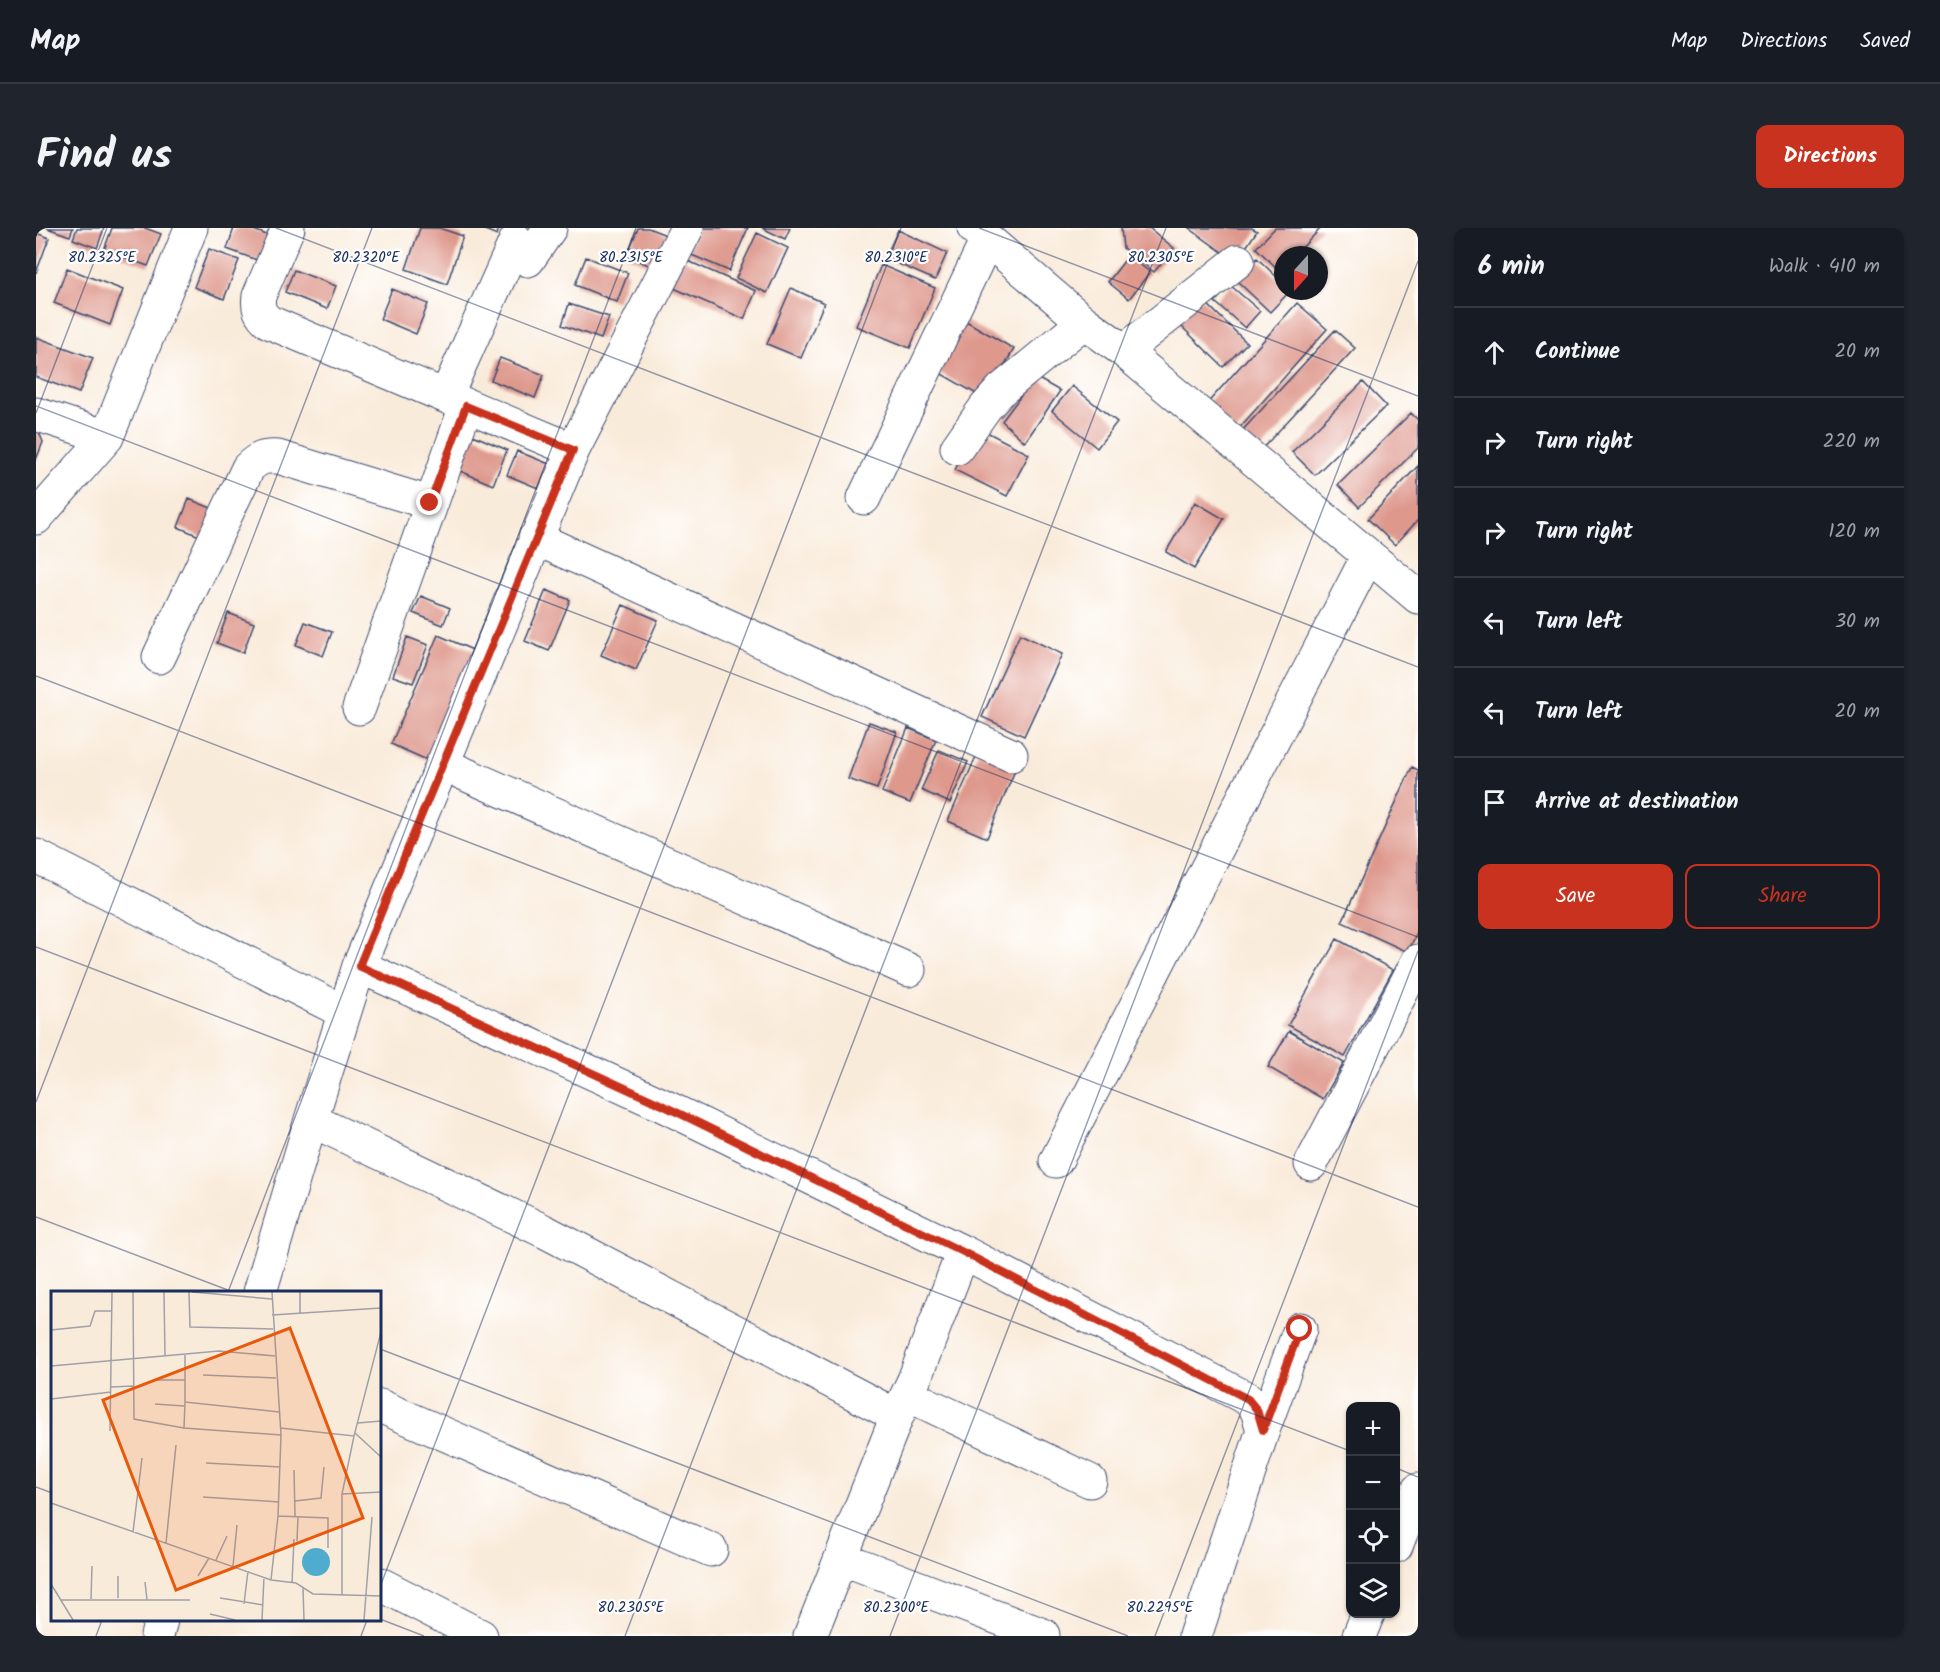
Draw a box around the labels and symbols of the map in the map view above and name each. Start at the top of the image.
text: 80.2325°E [68,246,137,270]
text: 80.2320°E [332,246,401,270]
text: 80.2315°E [599,246,664,270]
text: 80.2310°E [864,246,929,270]
text: 80.2305°E [1128,246,1196,270]
north arrow [1274,246,1328,300]
route end [416,489,442,515]
inset map [51,1291,381,1621]
route start [1286,1315,1312,1341]
text: 80.2305°E [598,1596,666,1620]
text: 80.2300°E [863,1596,930,1620]
text: 80.2295°E [1127,1596,1195,1620]

